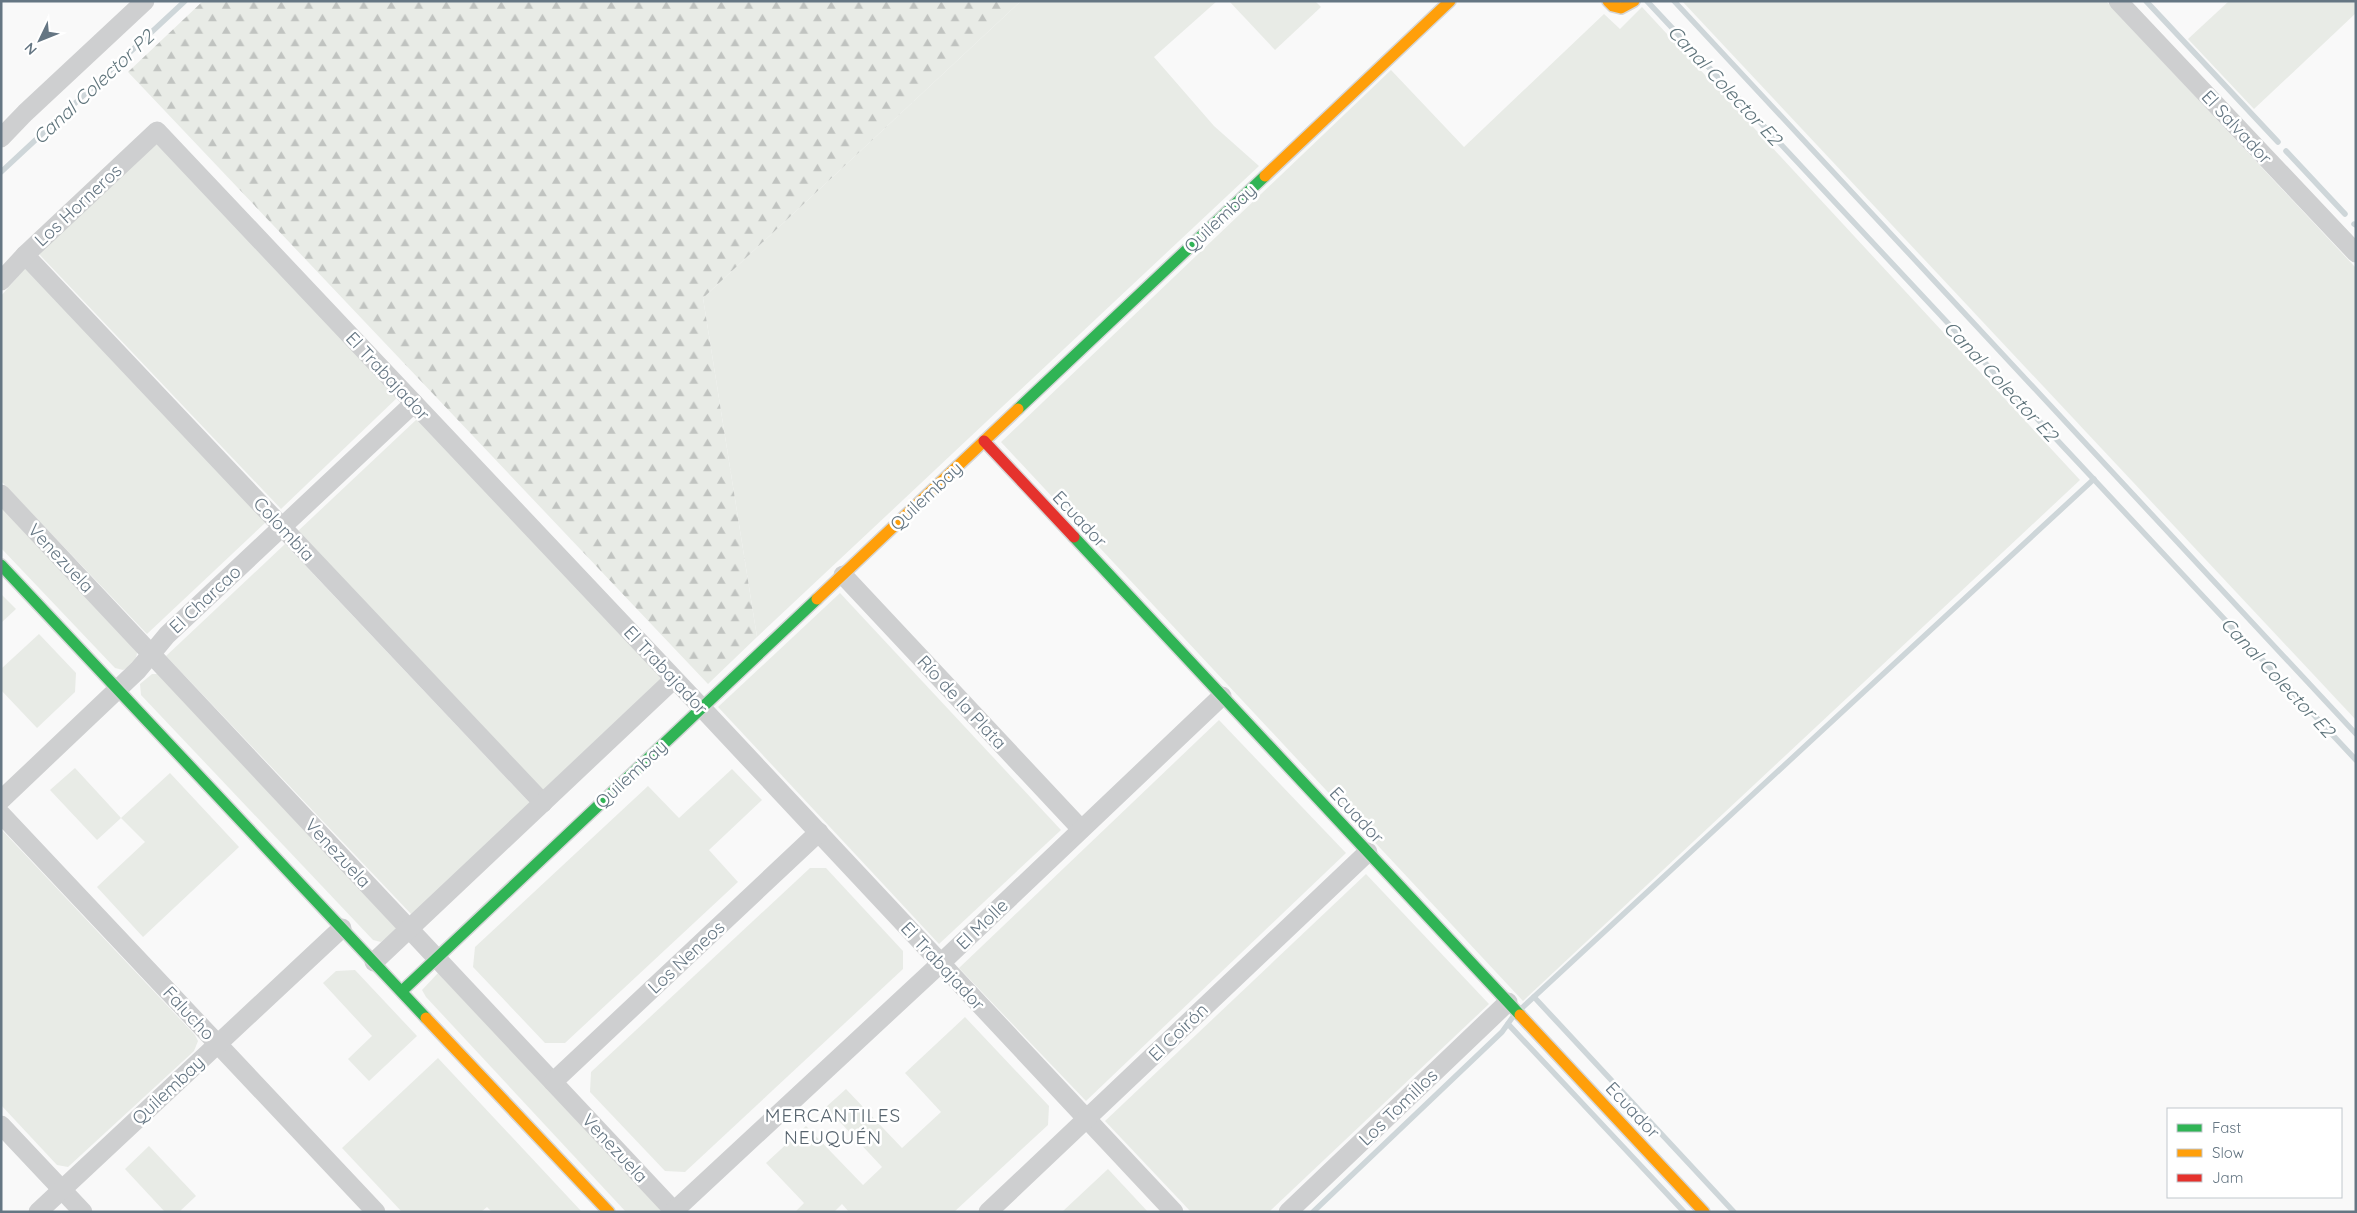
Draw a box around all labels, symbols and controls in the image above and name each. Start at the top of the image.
north arrow [15,15,65,65]
water label: Canal Colector E2 [1663,20,1788,151]
water label: Canal Colector P2 [27,24,160,149]
text: N [20,39,41,59]
street label: El Salvador [2197,85,2277,169]
street label: Los Horneros [30,159,126,251]
street label: Quilembay [1179,179,1261,257]
water label: Canal Colector E2 [1939,316,2064,447]
street label: El Trabajador [341,327,435,425]
street label: Quilembay [885,457,967,535]
street label: Ecuador [1048,486,1112,552]
street label: Colombia [248,492,320,566]
street label: Venezuela [23,519,99,597]
street label: El Charcao [164,560,246,638]
water label: Canal Colector E2 [2216,612,2341,743]
street label: El Trabajador [619,621,713,719]
street label: Río de la Plata [913,650,1011,754]
street label: Quilembay [590,735,672,813]
street label: Ecuador [1325,782,1389,848]
street label: Venezuela [300,814,376,892]
street label: El Molle [951,894,1013,954]
street label: Los Neneos [643,916,729,998]
street label: El Trabajador [896,917,990,1015]
street label: Falucho [158,981,220,1045]
street label: El Coirón [1143,998,1213,1066]
street label: Quilembay [127,1051,209,1129]
street label: Los Tomillos [1354,1064,1442,1150]
street label: Ecuador [1601,1077,1665,1143]
district label: MERCANTILES NEUQUÉN [765,1103,901,1149]
legend [2167,1108,2342,1198]
street label: Venezuela [577,1109,653,1187]
text: Fast [2212,1118,2241,1137]
text: Slow [2212,1143,2244,1162]
text: Jam [2212,1168,2243,1187]

